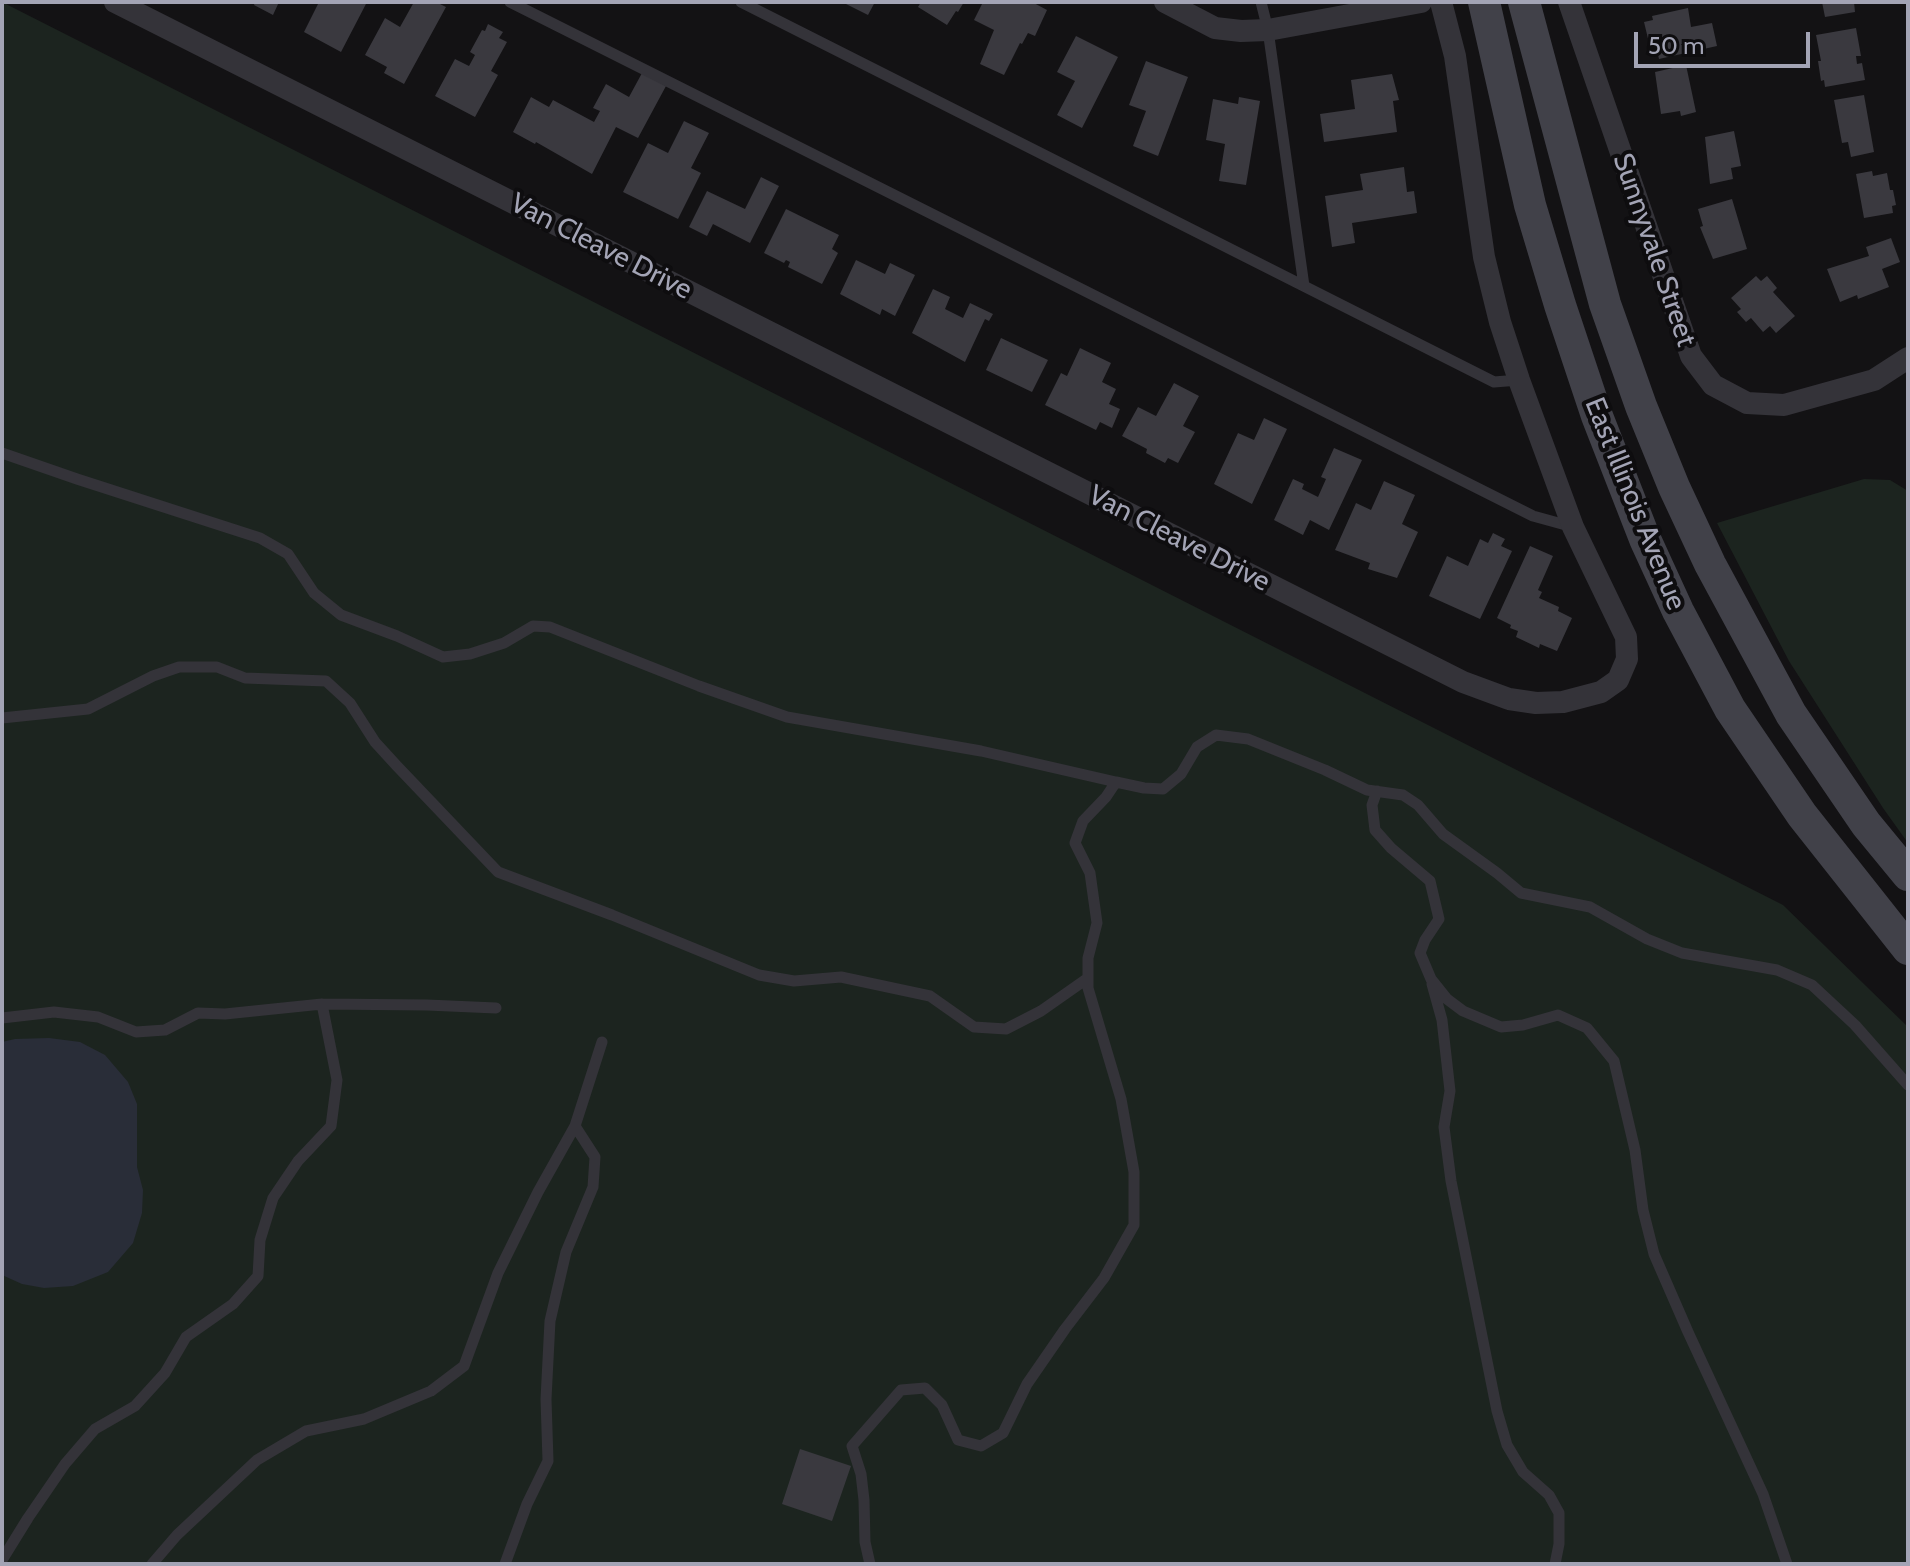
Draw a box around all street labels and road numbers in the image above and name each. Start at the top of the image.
street label: Sunnyvale Street [1605,149,1703,351]
street label: Van Cleave Drive [505,187,697,307]
street label: East Illinois Avenue [1577,393,1693,615]
street label: Van Cleave Drive [1083,479,1275,599]

